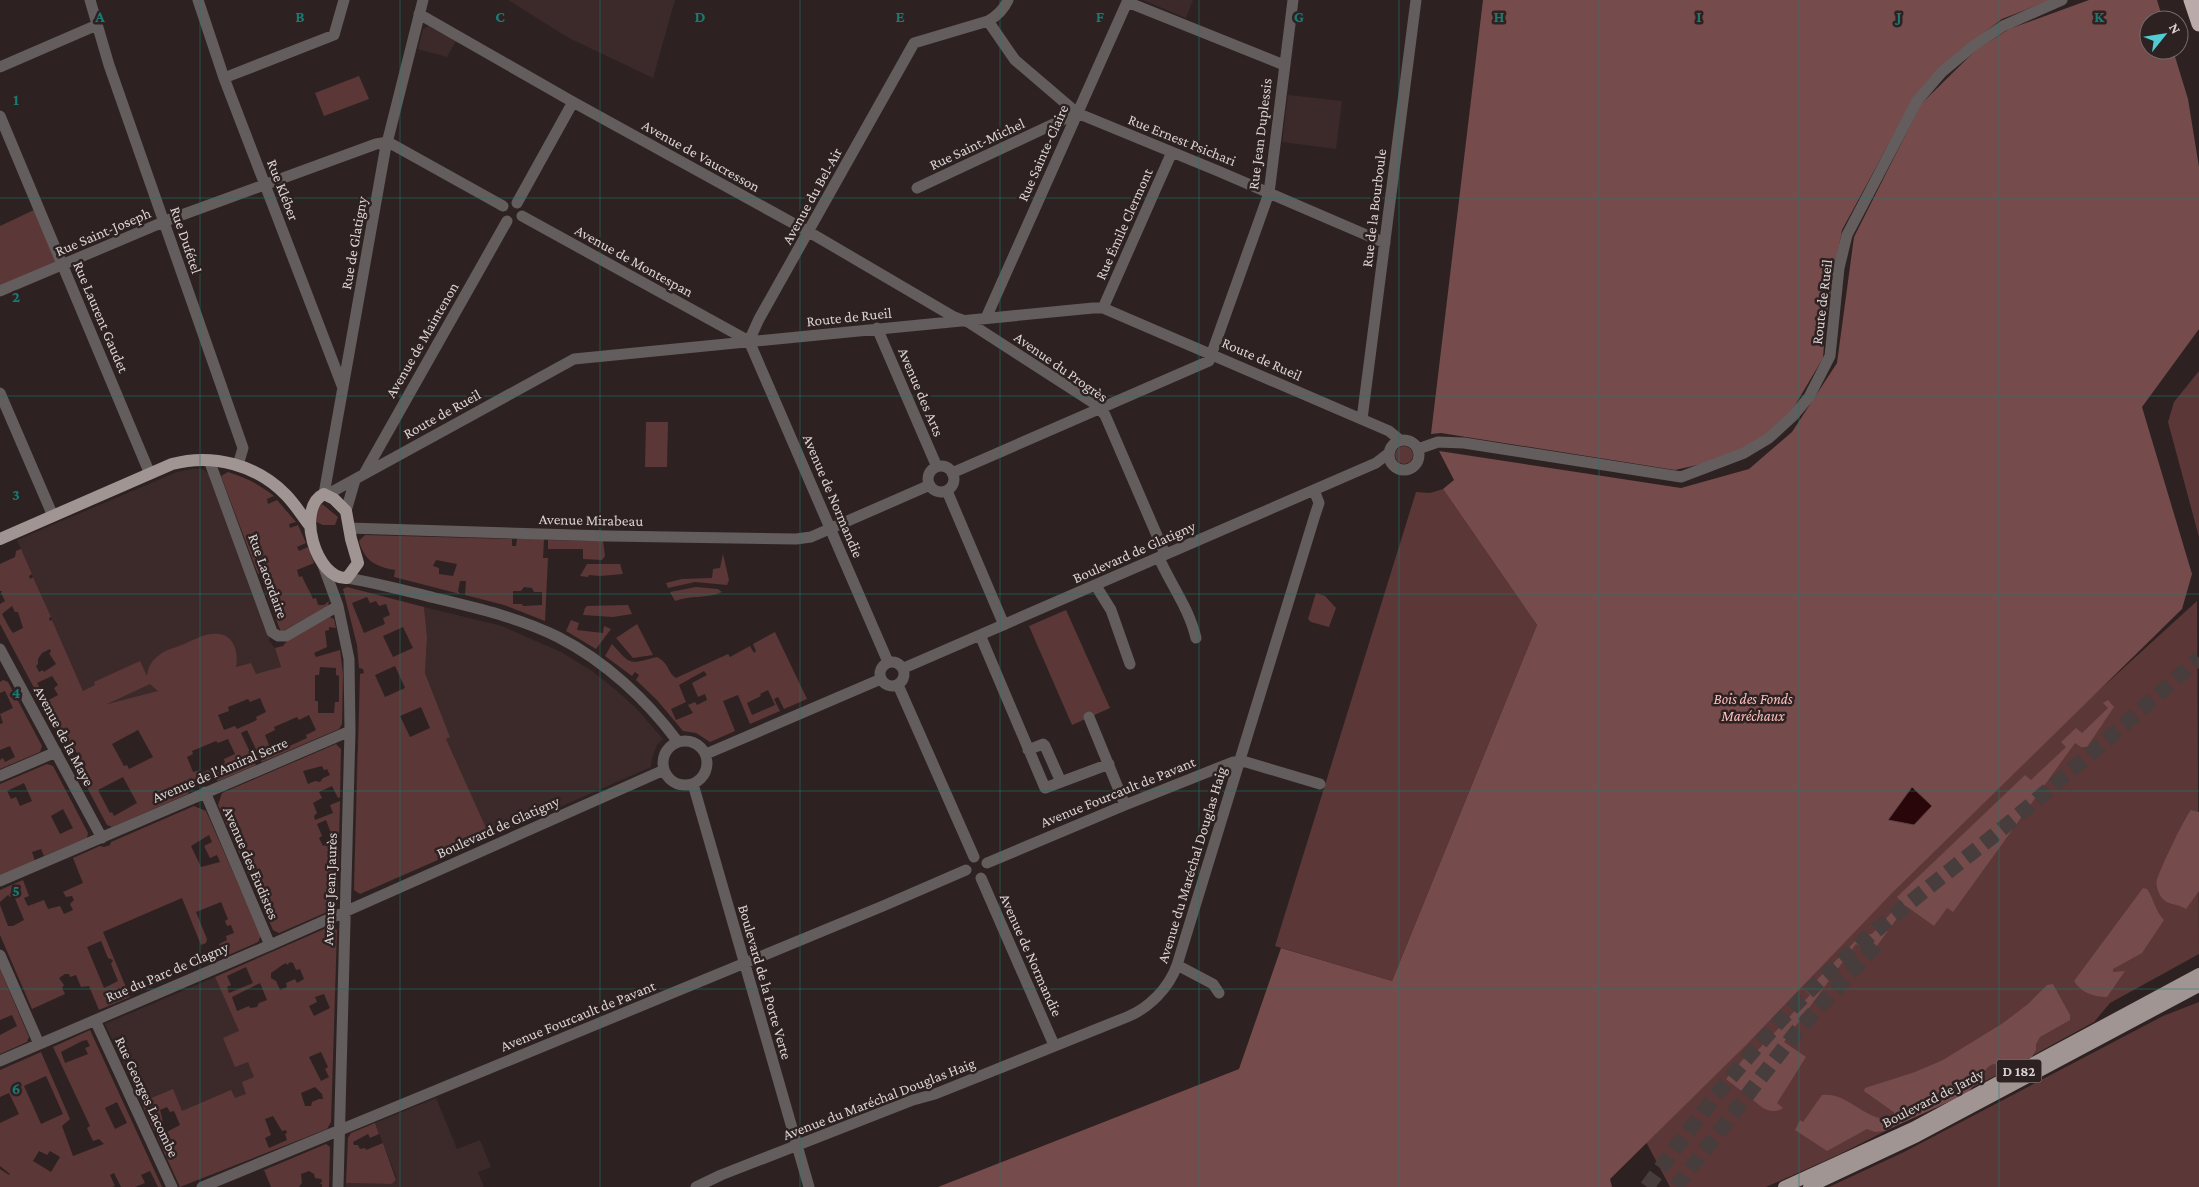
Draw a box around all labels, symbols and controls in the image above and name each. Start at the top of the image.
text: A [94,8,105,25]
text: B [295,8,305,25]
text: C [495,8,505,25]
text: D [694,8,706,25]
text: E [895,8,905,25]
text: F [1096,8,1105,25]
text: G [1294,8,1304,25]
text: H [1494,8,1505,25]
text: I [1696,8,1702,25]
text: J [1894,8,1902,25]
text: K [2094,8,2105,25]
north arrow [2139,10,2189,60]
text: N [2166,20,2185,37]
street label: Rue Jean Duplessis [1245,77,1276,191]
text: 1 [13,91,19,108]
street label: Rue Sainte-Claire [1015,102,1072,204]
street label: Rue Ernest Psichari [1126,111,1238,169]
street label: Rue Saint-Michel [927,115,1027,173]
street label: Avenue de Vaucresson [639,117,763,195]
street label: Avenue du Bel-Air [779,145,845,247]
street label: Rue de la Bourboule [1359,148,1389,268]
street label: Rue Kléber [264,157,302,223]
street label: Rue Émile Clermont [1092,165,1156,282]
street label: Rue de Glatigny [338,195,371,291]
street label: Rue Dufétel [167,204,205,276]
street label: Rue Saint-Joseph [53,205,153,260]
street label: Avenue de Montespan [572,222,696,301]
street label: Route de Rueil [1809,258,1835,345]
street label: Rue Laurent Gaudet [70,259,132,376]
street label: Avenue de Maintenon [382,279,462,401]
text: 2 [12,288,20,305]
street label: Route de Rueil [806,305,892,329]
street label: Avenue du Progrès [1011,329,1111,406]
street label: Route de Rueil [1220,334,1304,384]
street label: Avenue des Arts [895,345,947,439]
street label: Route de Rueil [401,386,483,442]
street label: Avenue de Normandie [800,432,866,560]
text: 3 [12,486,20,503]
street label: Avenue Mirabeau [539,511,643,529]
street label: Boulevard de Glatigny [1070,518,1198,587]
street label: Rue Lacordaire [245,531,291,621]
street label: Avenue de la Maye [30,683,97,789]
text: 4 [12,684,21,701]
park label: Bois des Fonds Maréchaux [1713,691,1793,724]
street label: Avenue de l'Amiral Serre [150,734,290,806]
street label: Avenue Fourcault de Pavant [1038,753,1199,830]
street label: Avenue du Maréchal Douglas Haig [1154,765,1231,966]
street label: Boulevard de Glatigny [434,793,562,862]
street label: Avenue des Eudistes [220,804,282,922]
street label: Avenue Jean Jaurès [320,832,341,946]
text: 5 [12,882,20,899]
street label: Avenue de Normandie [997,891,1065,1019]
street label: Boulevard de la Porte Verte [735,903,795,1062]
street label: Rue du Parc de Clagny [103,939,231,1006]
street label: Avenue Fourcault de Pavant [498,977,659,1054]
street label: Rue Georges Lacombe [111,1034,182,1160]
street label: Avenue du Maréchal Douglas Haig [781,1055,978,1144]
road number: D 182 [1996,1060,2042,1082]
street label: Boulevard de Jardy [1879,1065,1987,1131]
text: 6 [12,1080,20,1097]

